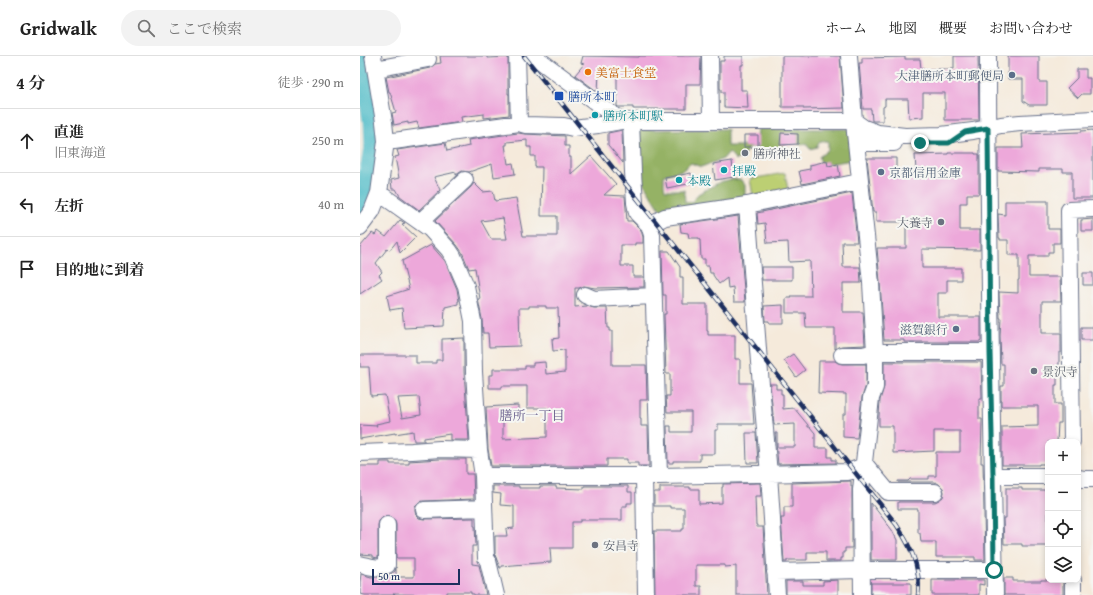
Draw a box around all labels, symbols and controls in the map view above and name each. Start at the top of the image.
search box [121,10,401,46]
text: Gridwalk [20,14,97,42]
icon: search [135,17,157,39]
text: ここで検索 [167,18,242,39]
text: ホーム [825,18,867,38]
text: 地図 [889,18,917,38]
text: 概要 [939,18,967,38]
text: お問い合わせ [989,18,1073,38]
place label: 美富士食堂 [596,64,656,81]
marker: 美富士食堂 [583,67,593,77]
place label: 大津膳所本町郵便局 [896,67,1004,84]
text: 4 分 [16,70,46,95]
marker: 大津膳所本町郵便局 [1007,70,1017,80]
text: 徒歩 · 290 m [278,73,344,92]
place label: 膳所本町 [568,88,616,105]
marker: 膳所本町 [553,90,565,102]
place label: 膳所本町駅 [603,107,663,124]
marker: 膳所本町駅 [590,110,600,120]
text: 直進 [54,121,84,142]
icon: ahead [16,130,38,152]
text: 250 m [312,131,344,150]
route end [911,134,929,152]
text: 旧東海道 [54,143,106,162]
place label: 膳所神社 [753,145,801,162]
marker: 膳所神社 [740,148,750,158]
place label: 拝殿 [732,162,756,179]
place label: 京都信用金庫 [889,164,961,181]
marker: 拝殿 [719,165,729,175]
marker: 京都信用金庫 [876,167,886,177]
place label: 本殿 [687,172,711,189]
marker: 本殿 [674,175,684,185]
icon: left [16,194,38,216]
text: 左折 [54,195,84,216]
text: 40 m [318,195,344,214]
place label: 大養寺 [897,214,933,231]
marker: 大養寺 [936,217,946,227]
icon: arrive [16,258,38,280]
text: 目的地に到着 [54,259,144,280]
place label: 滋賀銀行 [900,321,948,338]
marker: 滋賀銀行 [951,324,961,334]
place label: 景沢寺 [1042,363,1078,380]
marker: 景沢寺 [1029,366,1039,376]
district label: 膳所一丁目 [499,406,565,425]
map controls [1045,439,1081,583]
button: + [1045,439,1081,475]
button: − [1045,475,1081,511]
button: locate [1045,511,1081,547]
place label: 安昌寺 [603,537,639,554]
marker: 安昌寺 [590,540,600,550]
button: layers [1045,547,1081,583]
route start [985,561,1003,579]
scale bar [372,567,460,586]
text: 50 m [378,568,400,584]

